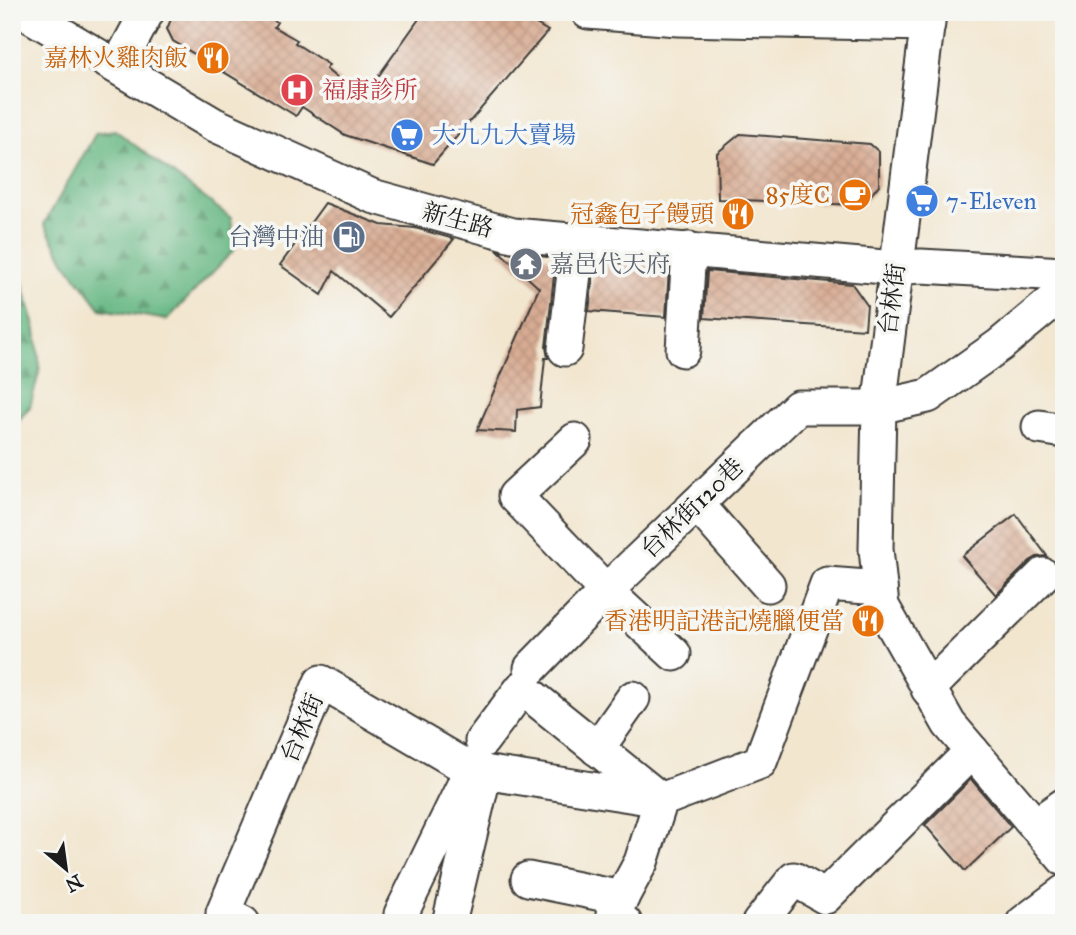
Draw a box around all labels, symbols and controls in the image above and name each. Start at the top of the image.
restaurant icon: 嘉林火雞肉飯 [194,39,232,77]
place label: 嘉林火雞肉飯 [44,43,188,73]
hospital icon: 福康診所 [278,71,316,109]
place label: 福康診所 [322,75,418,105]
supermarket icon: 大九九大賣場 [388,116,426,154]
place label: 大九九大賣場 [432,120,576,150]
cafe icon: 85度C [836,176,874,214]
place label: 85度C [766,180,830,210]
supermarket icon: 7-Eleven [903,182,941,220]
place label: 7-Eleven [946,186,1036,216]
restaurant icon: 冠鑫包子饅頭 [719,195,757,233]
street label: 新生路 [419,196,497,244]
place label: 冠鑫包子饅頭 [570,199,714,229]
fuel station icon: 台灣中油 [330,218,368,256]
place label: 台灣中油 [228,222,324,252]
temple icon: 嘉邑代天府 [507,245,545,283]
place label: 嘉邑代天府 [550,249,670,279]
street label: 台林街 [873,261,911,337]
street label: 台林街120巷 [634,452,750,564]
restaurant icon: 香港明記港記燒臘便當 [849,602,887,640]
place label: 香港明記港記燒臘便當 [604,606,844,636]
street label: 台林街 [274,689,330,767]
north arrow [32,834,102,904]
text: N [61,869,87,897]

